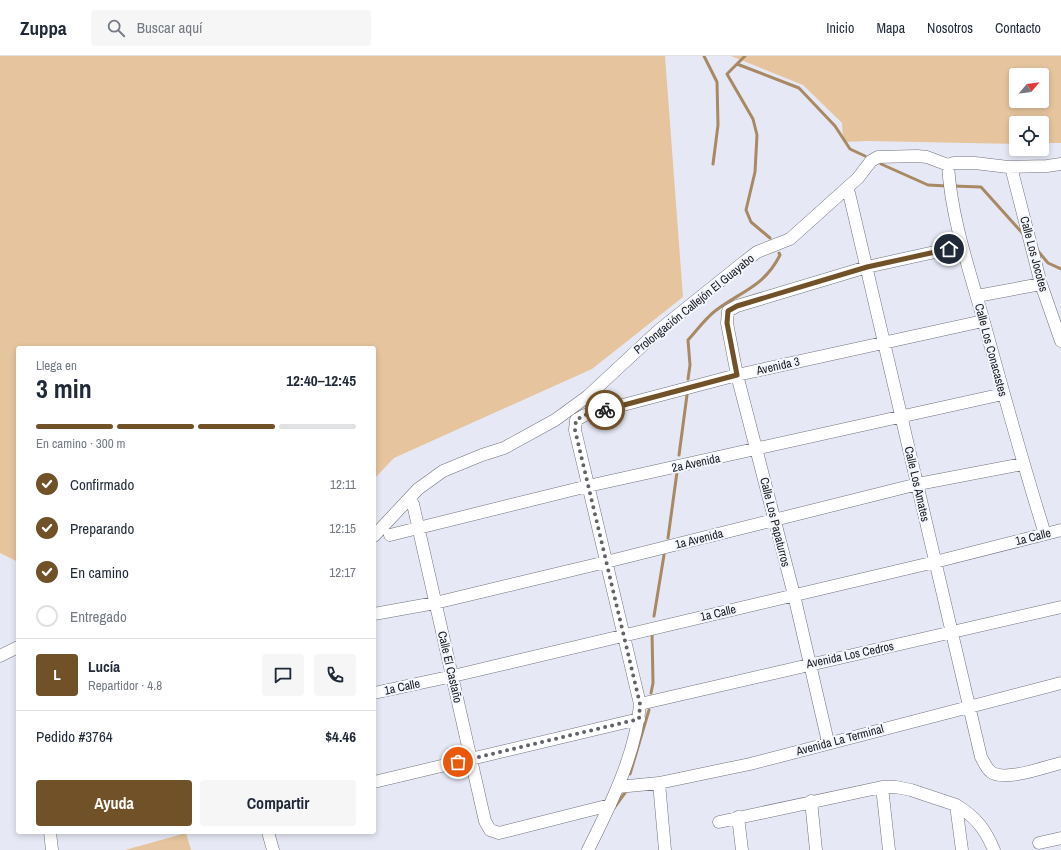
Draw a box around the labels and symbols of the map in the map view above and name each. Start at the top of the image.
north arrow [1009,68,1049,108]
street label: Calle Los Jocotes [1016,214,1052,294]
pin [932,232,966,266]
street label: Prolongación Callejón El Guayabo [631,250,757,358]
street label: Calle Los Conacastes [971,302,1011,398]
street label: Avenida 3 [754,353,801,379]
courier [585,390,625,430]
street label: Calle Los Amates [901,445,933,523]
street label: 2a Avenida [670,450,722,476]
street label: Calle Los Papaturros [756,475,794,569]
street label: 1a Avenida [673,525,725,553]
street label: 1a Calle [1014,525,1052,549]
street label: 1a Calle [699,601,737,625]
street label: Calle El Castaño [434,629,466,705]
street label: Avenida Los Cedros [804,638,895,672]
street label: 1a Calle [383,675,421,699]
street label: Avenida La Terminal [794,721,885,760]
pin [441,745,475,779]

